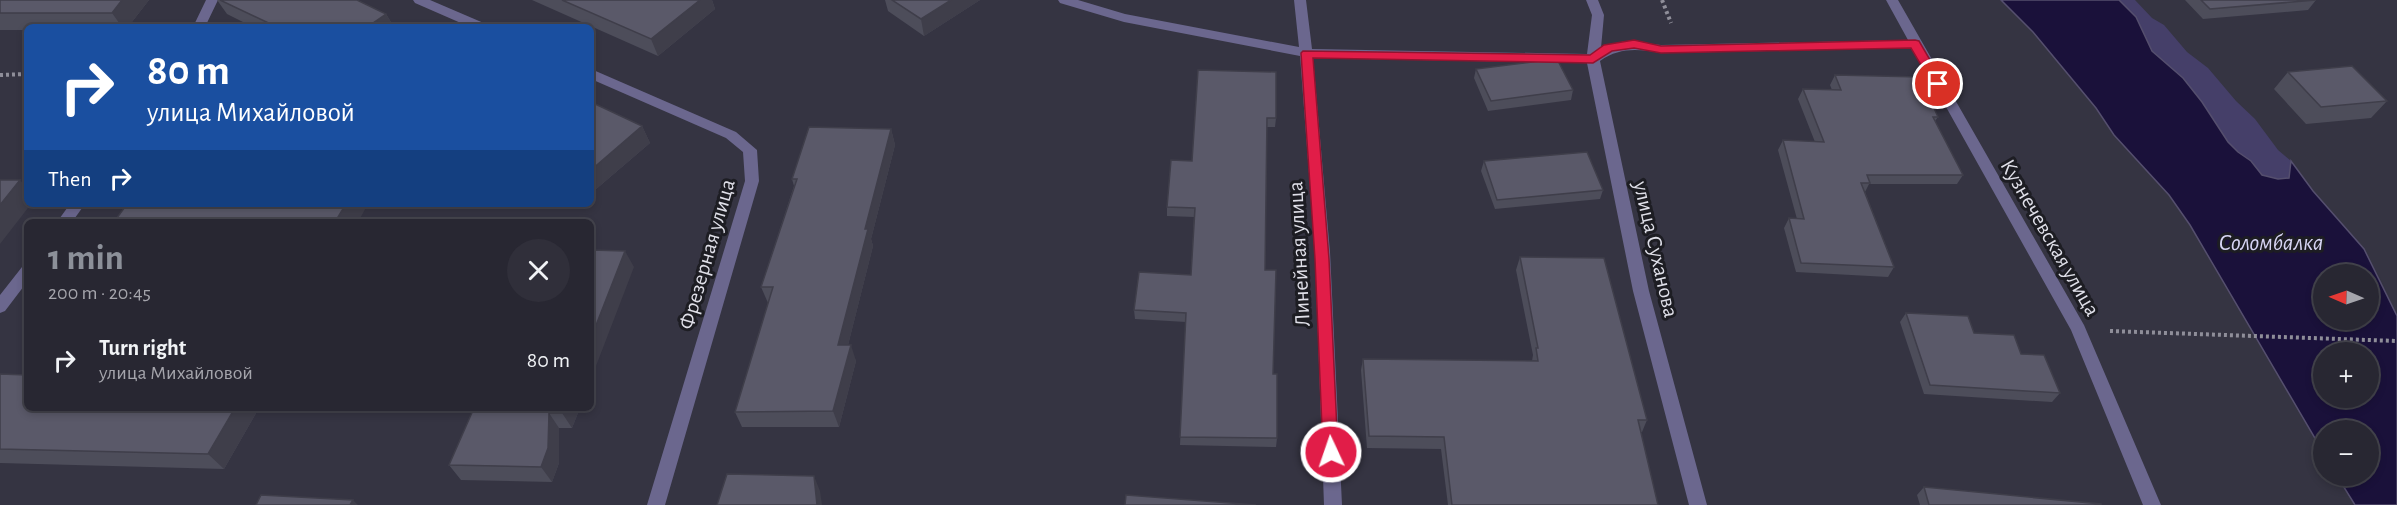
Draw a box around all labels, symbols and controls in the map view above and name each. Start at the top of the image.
icon: right [48,48,126,126]
text: 80 m [147,50,230,92]
pin [1912,58,1963,109]
icon: arrive [1921,67,1954,100]
text: улица Михайловой [147,99,355,126]
street label: Кузнечевская улица [1996,155,2104,320]
icon: right [104,162,137,195]
text: Then [48,168,92,190]
street label: Фрезерная улица [675,177,739,332]
street label: улица Суханова [1629,178,1682,319]
street label: Линейная улица [1284,181,1314,327]
water label: Соломбалка [2219,231,2323,255]
button: close [507,239,570,302]
text: 1 min [48,240,124,276]
north arrow [2313,264,2379,330]
map controls [2313,264,2379,486]
text: 200 m · 20:45 [48,283,151,303]
text: Turn right [99,337,186,359]
button: + [2313,342,2379,408]
icon: right [48,344,81,377]
text: 80 m [527,349,570,371]
text: улица Михайловой [99,363,253,383]
position arrow [1299,420,1363,484]
button: − [2313,420,2379,486]

